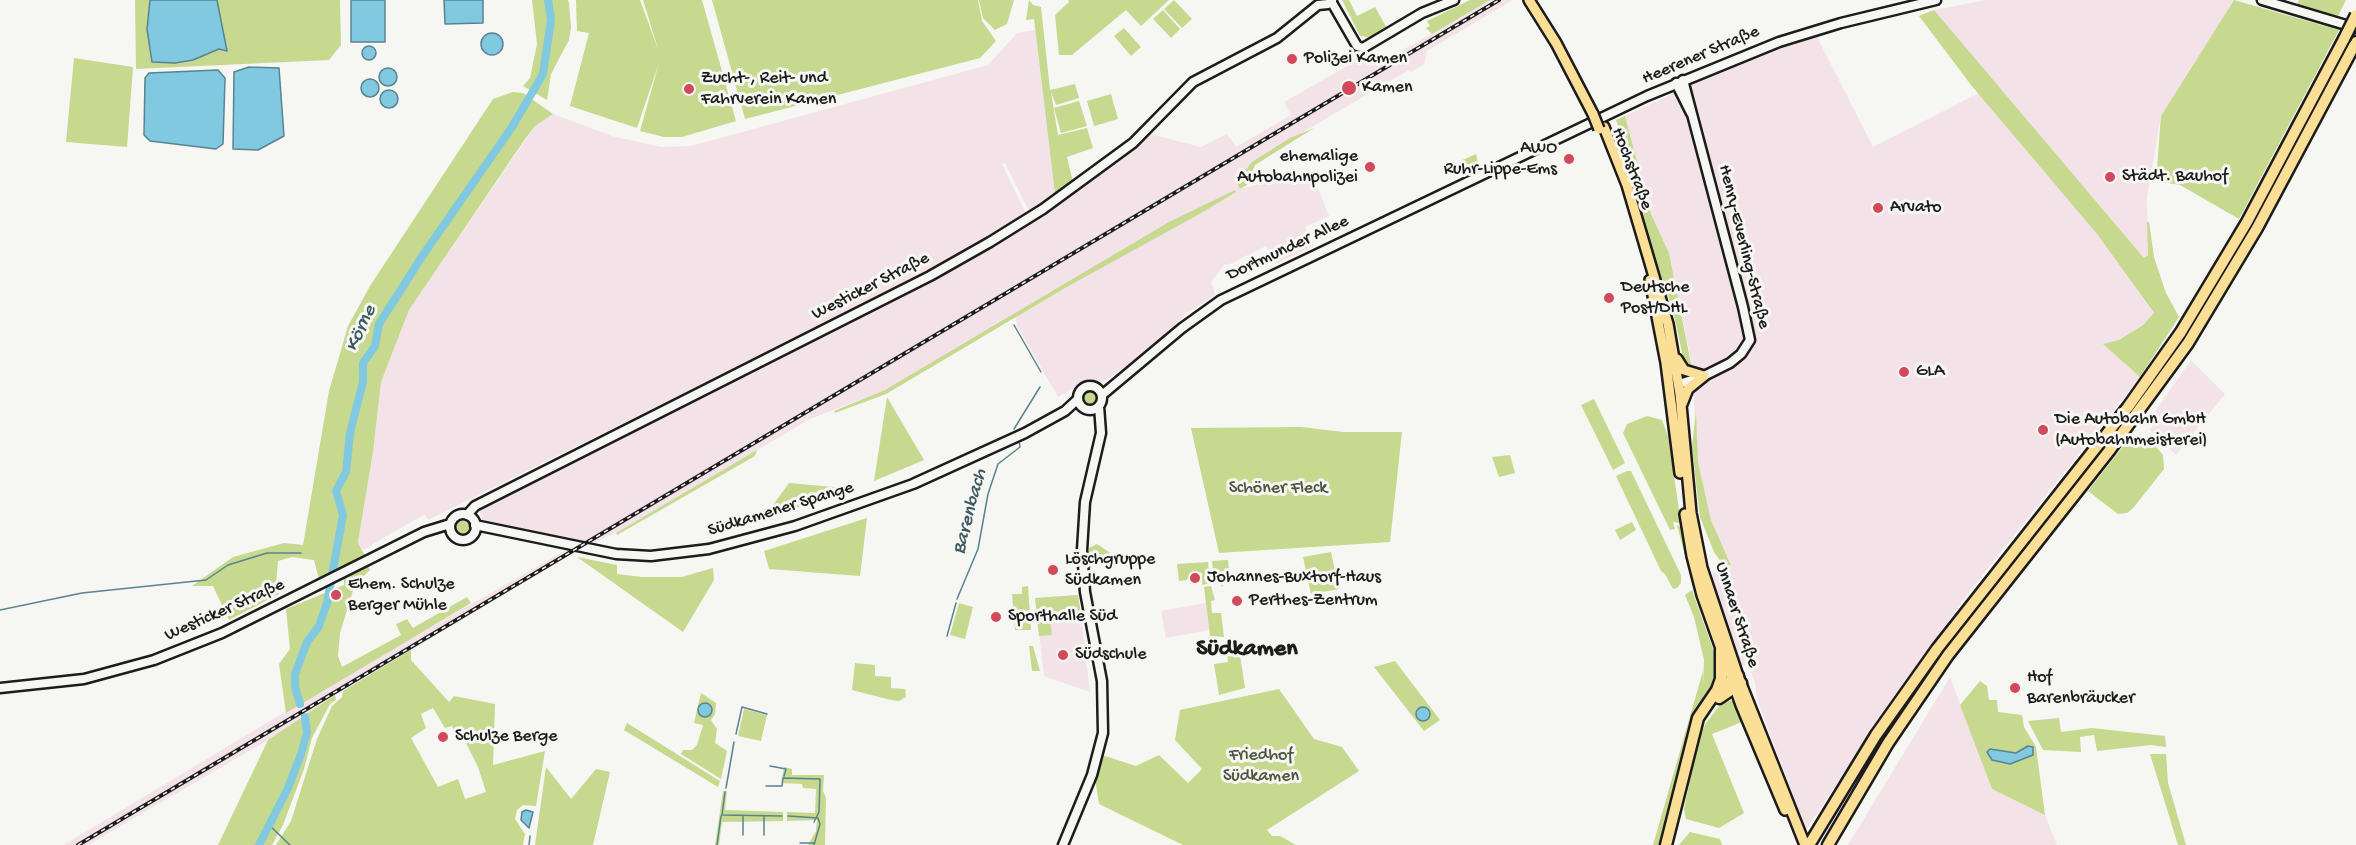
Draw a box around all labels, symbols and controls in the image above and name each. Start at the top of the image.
street label: Heerener Straße [1639,22,1763,90]
place label: Polizei Kamen [1304,48,1407,70]
marker: Polizei Kamen [1285,52,1299,66]
place label: Zucht-, Reit- und Fahrverein Kamen [701,68,836,110]
place label: Kamen [1362,77,1413,99]
marker: Kamen [1340,79,1358,97]
marker: Zucht-, Reit- und Fahrverein Kamen [682,82,696,96]
street label: Hochstraße [1606,125,1656,213]
place label: AWO Ruhr-Lippe-Ems [1444,138,1557,180]
place label: ehemalige Autobahnpolizei [1237,146,1358,188]
marker: AWO Ruhr-Lippe-Ems [1562,152,1576,166]
marker: ehemalige Autobahnpolizei [1363,160,1377,174]
street label: Henry-Everling-Straße [1712,163,1774,331]
place label: Städt. Bauhof [2122,166,2228,188]
marker: Städt. Bauhof [2103,170,2117,184]
place label: Arvato [1890,197,1942,219]
marker: Arvato [1871,201,1885,215]
street label: Dortmunder Allee [1224,211,1352,287]
street label: Westicker Straße [809,248,933,326]
place label: Deutsche Post/DHL [1621,277,1690,320]
marker: Deutsche Post/DHL [1602,291,1616,305]
water label: Körne [341,302,383,356]
place label: GLA [1916,361,1945,383]
marker: GLA [1897,365,1911,379]
place label: Die Autobahn GmbH (Autobahnmeisterei) [2055,409,2207,452]
marker: Die Autobahn GmbH (Autobahnmeisterei) [2036,423,2050,437]
water label: Barenbach [948,467,994,557]
street label: Südkamener Spange [706,478,856,542]
park label: Schöner Fleck [1229,478,1327,500]
place label: Löschgruppe Südkamen [1065,549,1155,592]
street label: Unnaer Straße [1709,559,1763,671]
marker: Löschgruppe Südkamen [1046,563,1060,577]
place label: Johannes-Buxtorf-Haus [1207,567,1381,589]
marker: Johannes-Buxtorf-Haus [1188,571,1202,585]
place label: Ehem. Schulze Berger Mühle [348,574,455,616]
street label: Westicker Straße [162,575,288,647]
marker: Ehem. Schulze Berger Mühle [329,588,343,602]
place label: Perthes-Zentrum [1249,590,1378,612]
marker: Perthes-Zentrum [1230,594,1244,608]
place label: Sporthalle Süd [1008,606,1117,628]
marker: Sporthalle Süd [989,610,1003,624]
district label: Südkamen [1196,636,1298,664]
place label: Südschule [1075,644,1146,666]
marker: Südschule [1056,648,1070,662]
place label: Hof Barenbräucker [2027,667,2135,710]
marker: Hof Barenbräucker [2008,681,2022,695]
place label: Schulze Berge [455,726,557,748]
marker: Schulze Berge [436,730,450,744]
park label: Friedhof Südkamen [1223,745,1299,788]

